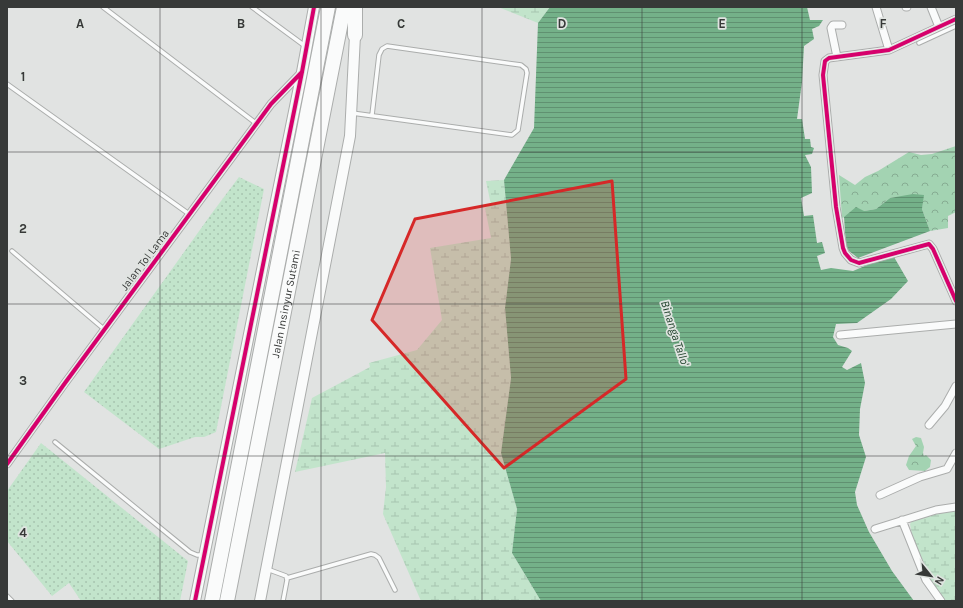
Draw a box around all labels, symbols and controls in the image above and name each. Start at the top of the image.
text: A [76,16,84,31]
text: B [237,16,245,31]
text: C [397,16,405,31]
text: D [558,16,567,31]
text: E [718,16,726,31]
text: F [879,16,887,31]
text: 1 [21,69,25,84]
text: 2 [19,221,27,236]
street label: Jalan Tol Lama [118,227,172,293]
street label: Jalan Insinyur Sutami [269,249,303,359]
water label: Binanga Tallo' [658,299,692,368]
text: 3 [19,373,27,388]
text: 4 [19,525,27,540]
north arrow [911,556,951,596]
text: N [932,574,947,587]

